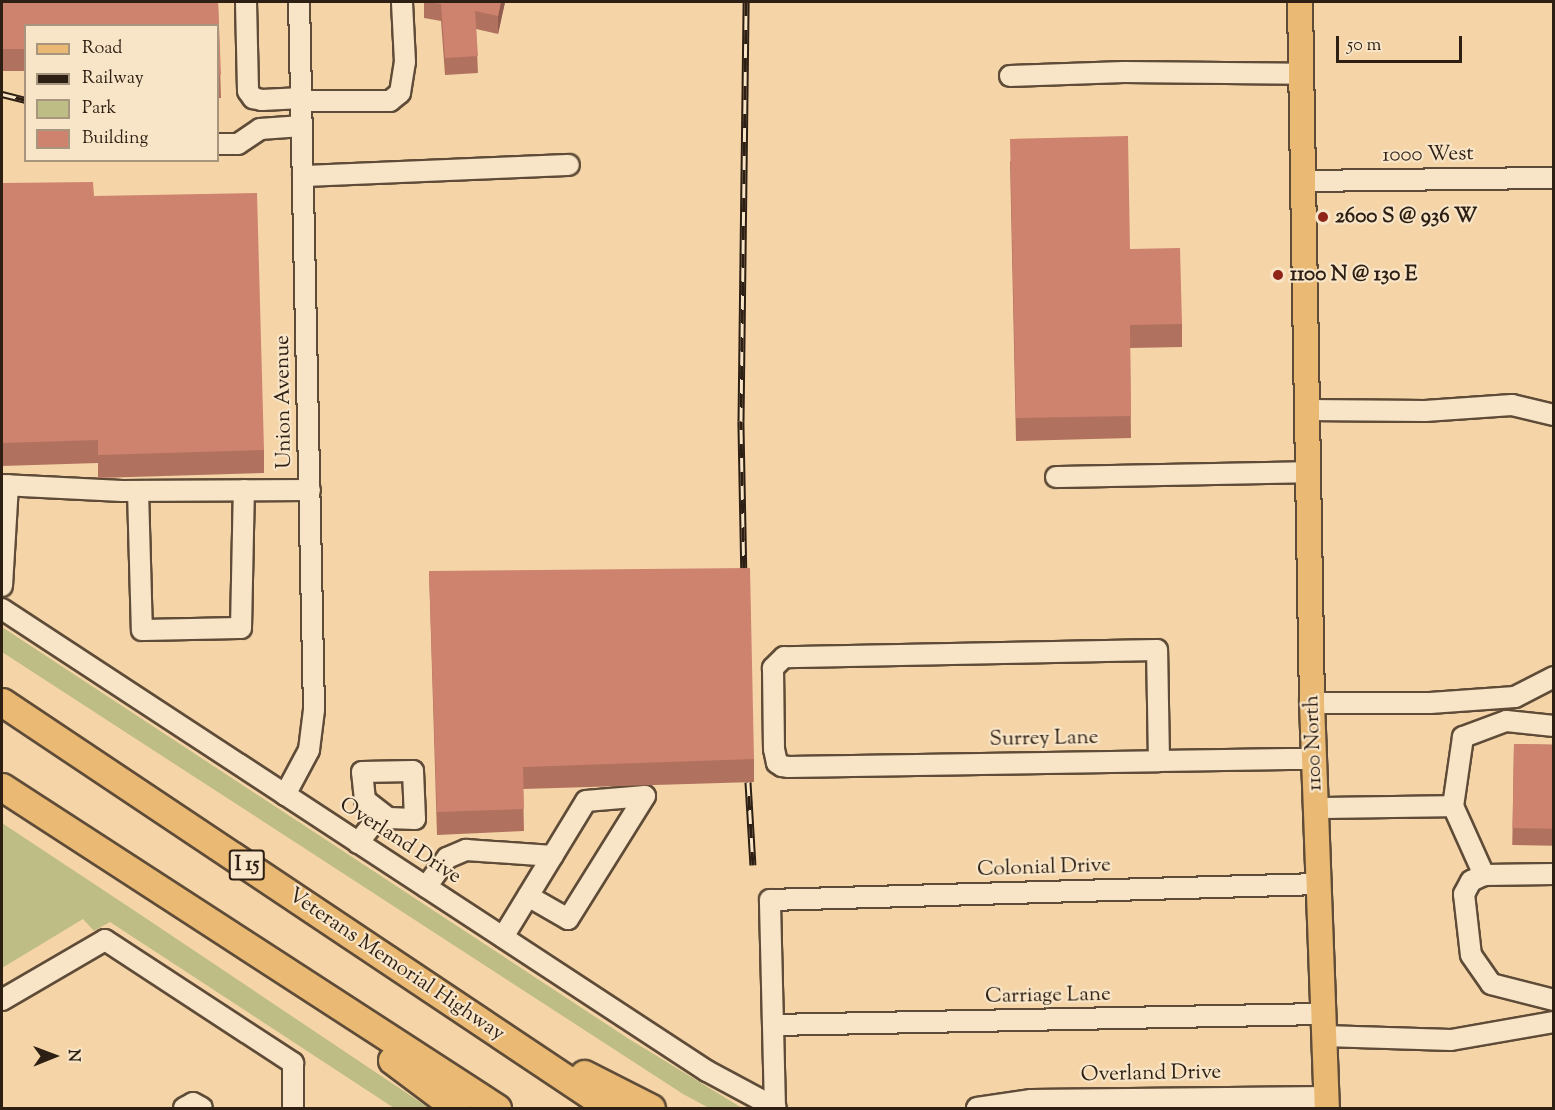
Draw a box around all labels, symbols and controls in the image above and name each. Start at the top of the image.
legend [24,24,219,162]
scale bar [1339,24,1465,62]
text: 50 m [1347,33,1381,59]
text: Road [82,36,122,62]
text: Railway [82,66,144,92]
text: Park [82,96,116,122]
text: Building [82,126,148,152]
street label: 1000 West [1382,142,1474,168]
place label: 2600 S @ 936 W [1335,204,1477,230]
marker: 2600 S @ 936 W [1316,210,1330,224]
place label: 1100 N @ 130 E [1290,262,1417,288]
marker: 1100 N @ 130 E [1271,268,1285,282]
street label: Union Avenue [270,335,298,469]
street label: 1100 North [1300,695,1328,791]
street label: Surrey Lane [989,725,1099,753]
street label: Overland Drive [334,792,466,890]
road number: I 15 [228,848,266,882]
street label: Colonial Drive [977,853,1111,883]
street label: Veterans Memorial Highway [283,883,509,1047]
street label: Carriage Lane [985,982,1111,1010]
north arrow [24,1026,84,1086]
text: N [61,1049,84,1062]
street label: Overland Drive [1081,1060,1221,1088]

